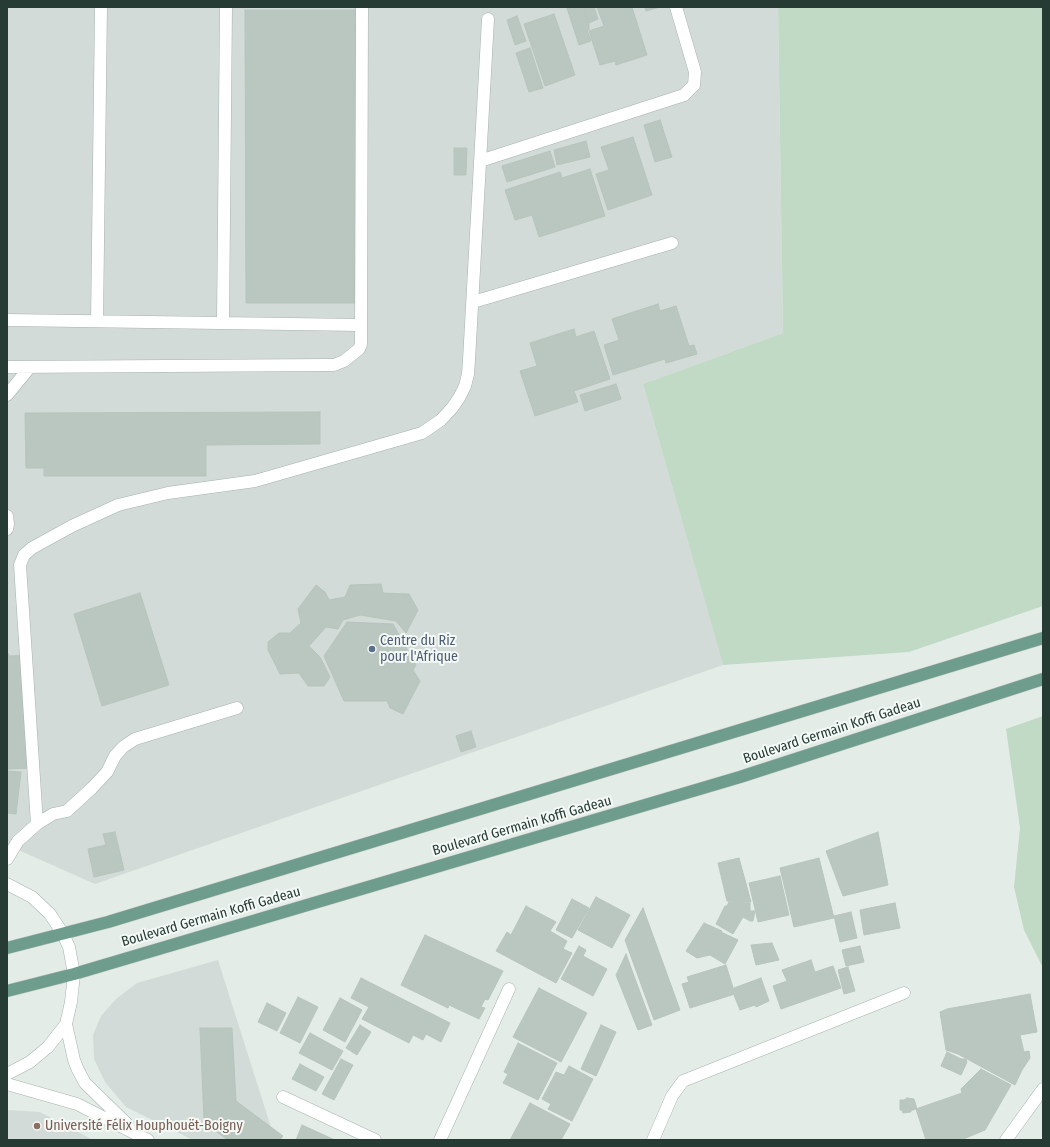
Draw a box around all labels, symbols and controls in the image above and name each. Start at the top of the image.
place label: Centre du Riz pour l'Afrique [380,633,458,666]
marker: Centre du Riz pour l'Afrique [367,644,377,654]
street label: Boulevard Germain Koffi Gadeau [741,694,923,768]
street label: Boulevard Germain Koffi Gadeau [431,792,613,860]
street label: Boulevard Germain Koffi Gadeau [120,883,302,951]
place label: Université Félix Houphouët-Boigny [45,1118,243,1134]
marker: Université Félix Houphouët-Boigny [32,1121,42,1131]

